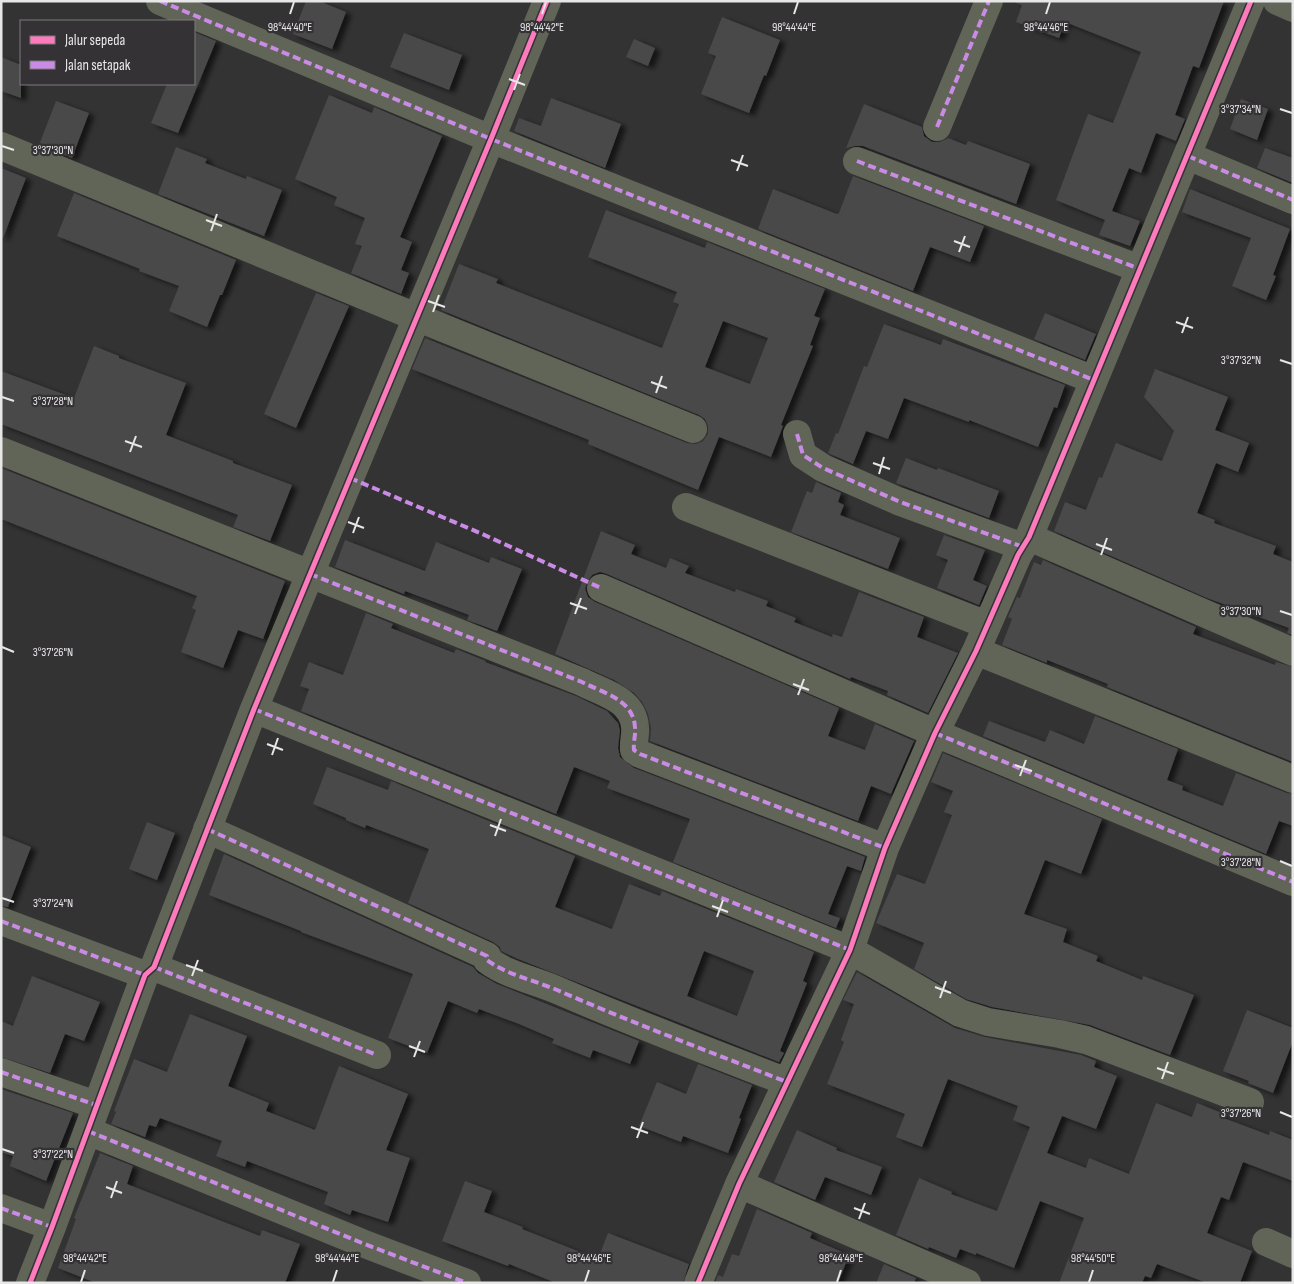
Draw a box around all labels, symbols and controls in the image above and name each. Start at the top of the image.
legend [20,20,195,85]
text: 98°44'40"E [268,20,312,35]
text: 98°44'42"E [520,20,564,35]
text: 98°44'44"E [772,20,816,35]
text: 98°44'46"E [1024,20,1068,35]
text: Jalur sepeda [64,31,126,50]
text: Jalan setapak [64,56,131,75]
text: 3°37'34"N [1221,102,1261,117]
text: 3°37'30"N [33,143,73,158]
text: 3°37'32"N [1221,353,1261,368]
text: 3°37'28"N [33,394,73,409]
text: 3°37'30"N [1221,604,1261,619]
text: 3°37'26"N [33,645,73,660]
text: 3°37'28"N [1221,855,1261,870]
text: 3°37'24"N [33,896,73,911]
text: 3°37'26"N [1221,1106,1261,1121]
text: 3°37'22"N [33,1147,73,1162]
text: 98°44'42"E [63,1251,107,1266]
text: 98°44'44"E [315,1251,359,1266]
text: 98°44'46"E [567,1251,611,1266]
text: 98°44'48"E [819,1251,863,1266]
text: 98°44'50"E [1071,1251,1115,1266]

